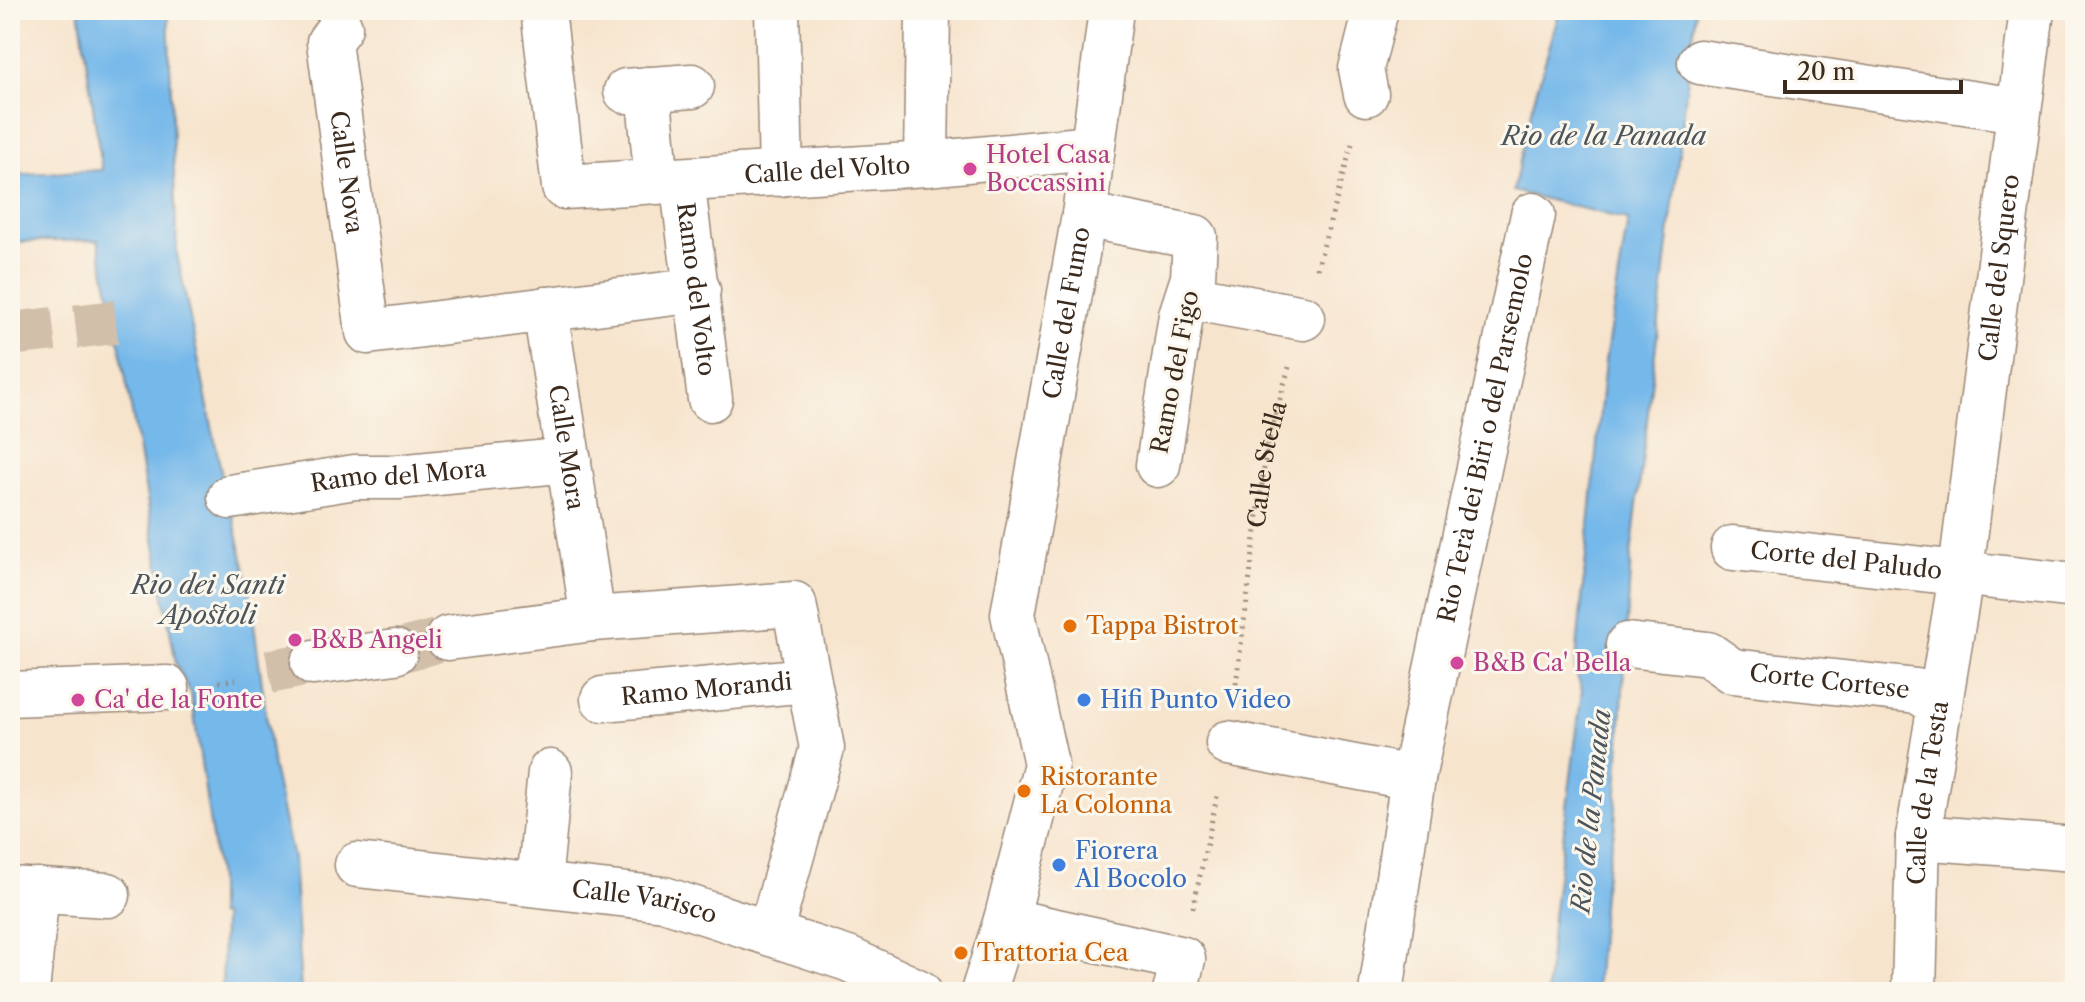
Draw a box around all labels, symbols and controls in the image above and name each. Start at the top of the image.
scale bar [1785,44,1961,94]
text: 20 m [1797,57,1855,86]
street label: Calle Nova [324,109,370,236]
water label: Rio de la Panada [1500,120,1707,152]
place label: Hotel Casa Boccassini [986,140,1111,197]
street label: Calle del Volto [743,150,911,190]
marker: Hotel Casa Boccassini [961,160,979,178]
street label: Calle del Squero [1973,172,2025,363]
street label: Ramo del Volto [671,201,722,378]
street label: Calle del Fumo [1037,224,1096,401]
street label: Rio Terà dei Biri o del Parsemolo [1432,251,1538,625]
street label: Ramo del Figo [1144,288,1205,456]
street label: Calle Mora [543,383,591,512]
street label: Calle Stella [1241,397,1293,529]
street label: Ramo del Mora [308,453,488,498]
street label: Corte del Paludo [1749,535,1944,585]
water label: Rio dei Santi Apostoli [129,569,287,631]
place label: Tappa Bistrot [1086,611,1239,640]
marker: Tappa Bistrot [1061,617,1079,635]
place label: B&B Angeli [311,625,443,654]
marker: B&B Angeli [286,631,304,649]
place label: B&B Ca' Bella [1473,648,1632,677]
marker: B&B Ca' Bella [1448,654,1466,672]
street label: Corte Cortese [1748,658,1911,704]
street label: Ramo Morandi [620,667,793,711]
place label: Ca' de la Fonte [94,685,263,714]
place label: Hifi Punto Video [1100,685,1291,714]
marker: Ca' de la Fonte [69,691,87,709]
marker: Hifi Punto Video [1075,691,1093,709]
street label: Calle de la Testa [1902,698,1954,885]
water label: Rio de la Panada [1564,707,1618,917]
place label: Ristorante La Colonna [1040,762,1173,819]
marker: Ristorante La Colonna [1015,782,1033,800]
place label: Fiorera Al Bocolo [1074,836,1187,893]
marker: Fiorera Al Bocolo [1050,856,1068,874]
street label: Calle Varisco [570,874,721,929]
place label: Trattoria Cea [977,938,1129,967]
marker: Trattoria Cea [952,944,970,962]

